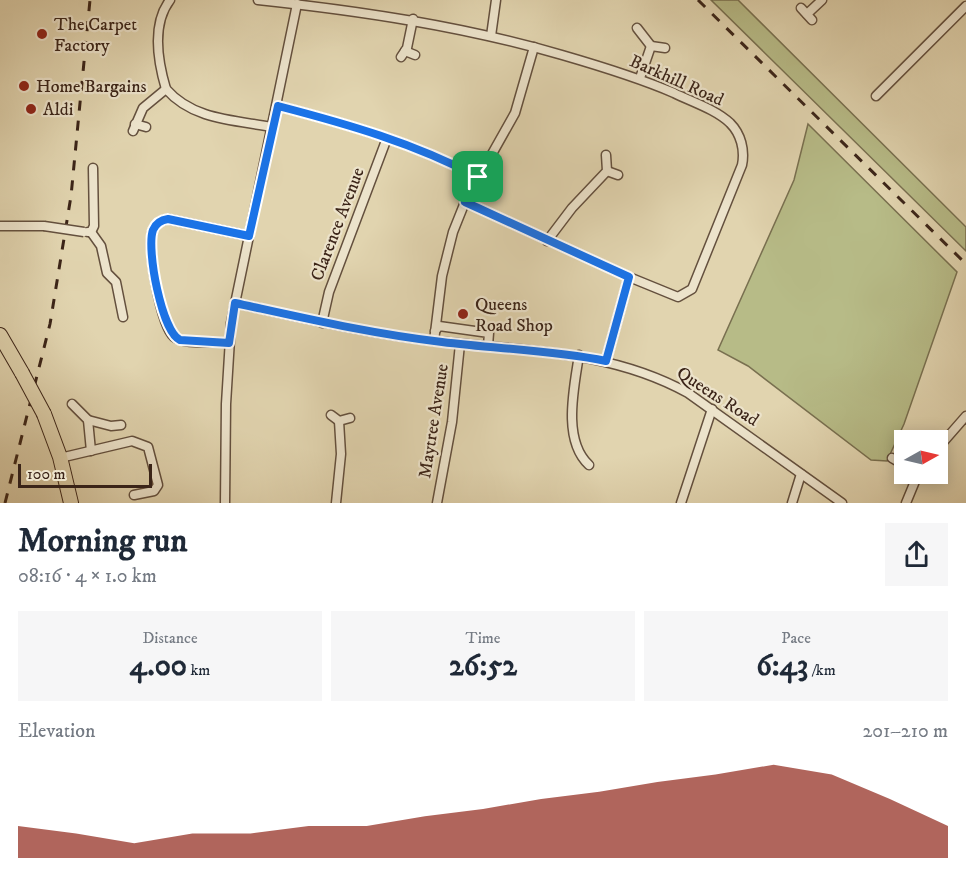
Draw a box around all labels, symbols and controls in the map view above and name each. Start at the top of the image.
place label: The Carpet Factory [54,14,137,57]
marker: The Carpet Factory [35,27,49,41]
street label: Barkhill Road [626,50,727,111]
place label: Home Bargains [36,76,147,98]
marker: Home Bargains [17,79,31,93]
place label: Aldi [43,99,74,121]
marker: Aldi [24,102,38,116]
pin [452,151,503,202]
icon: arrive [461,160,494,193]
street label: Clarence Avenue [306,165,370,284]
place label: Queens Road Shop [475,294,553,337]
marker: Queens Road Shop [456,307,470,321]
street label: Maytree Avenue [414,362,454,480]
street label: Queens Road [672,362,763,432]
north arrow [894,430,948,484]
map controls [894,430,948,484]
scale bar [18,461,152,489]
text: 100 m [27,464,66,484]
text: Morning run [18,521,187,562]
button: share [885,523,948,586]
text: 08:16 · 4 × 1.0 km [18,564,157,589]
text: Distance [142,628,198,648]
text: Time [466,628,500,648]
text: Pace [781,628,811,648]
text: 4.00 [130,648,187,685]
text: 26:52 [449,648,517,685]
text: 6:43 [756,648,808,685]
text: km [187,660,210,680]
text: /km [808,660,836,680]
text: Elevation [18,719,95,744]
text: 201–210 m [862,719,948,744]

